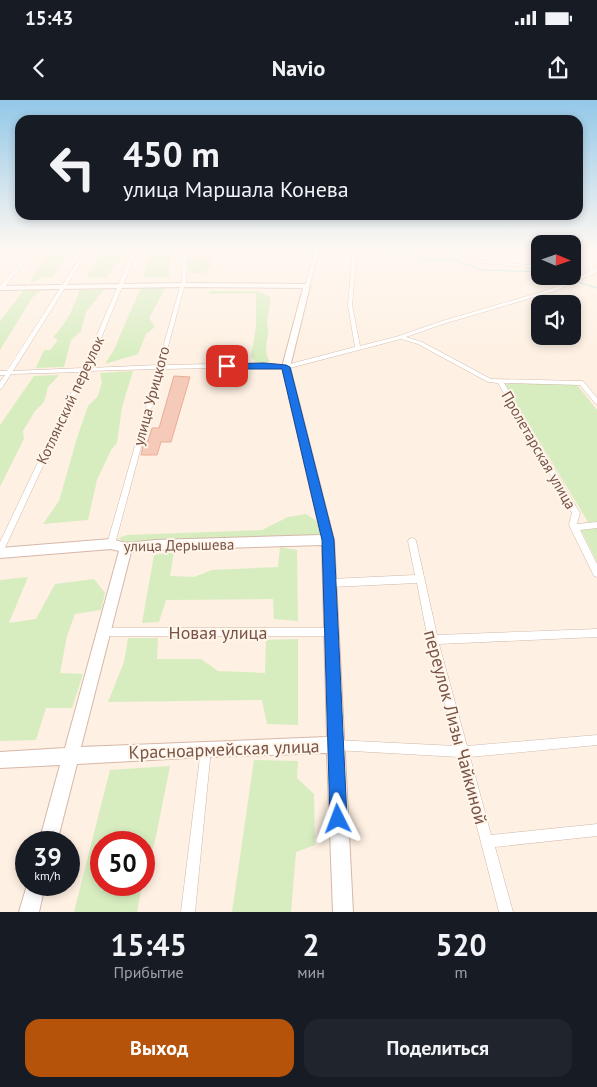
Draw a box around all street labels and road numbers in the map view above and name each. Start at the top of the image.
street label: Котлянский переулок [32,332,108,467]
street label: улица Урицкого [129,344,173,448]
street label: Пролетарская улица [497,388,581,512]
street label: улица Дерышева [123,535,235,555]
street label: Новая улица [169,621,267,644]
street label: переулок Лизы Чайкиной [419,627,493,827]
street label: Красноармейская улица [128,734,320,764]

